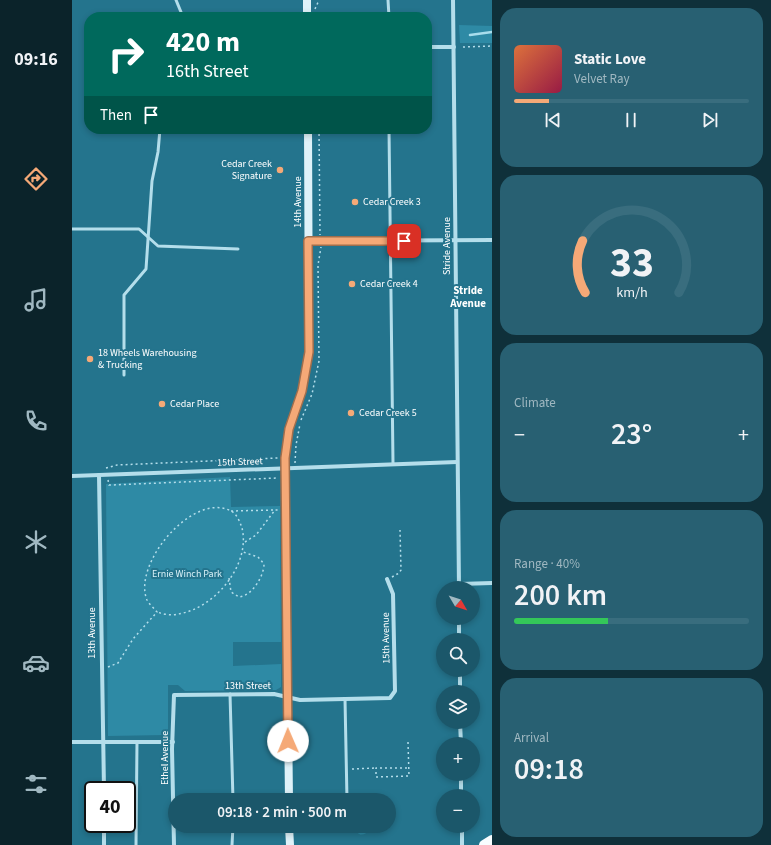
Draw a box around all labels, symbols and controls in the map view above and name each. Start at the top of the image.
text: 420 m [166,22,240,62]
icon: right [100,28,152,80]
text: 09:16 [14,47,58,72]
text: Static Love [574,49,646,70]
text: 16th Street [166,59,248,84]
text: Velvet Ray [574,70,630,88]
icon: arrive [140,104,162,126]
text: Then [100,105,132,126]
icon: previous [542,109,564,131]
icon: pause [620,109,642,131]
icon: next [699,109,721,131]
place label: Cedar Creek Signature [221,157,272,183]
icon: directions [22,165,50,193]
marker: Cedar Creek Signature [275,165,285,175]
street label: 14th Avenue [291,176,305,228]
place label: Cedar Creek 3 [363,195,421,209]
marker: Cedar Creek 3 [350,197,360,207]
street label: Stride Avenue [440,217,454,275]
pin [387,224,421,258]
icon: arrive [393,230,415,252]
text: 33 [610,233,653,293]
place label: Cedar Creek 4 [360,277,418,291]
marker: Cedar Creek 4 [347,279,357,289]
text: km/h [616,282,647,303]
district label: Stride Avenue [449,283,486,311]
icon: music [22,286,50,314]
place label: 18 Wheels Warehousing & Trucking [98,346,196,372]
marker: 18 Wheels Warehousing & Trucking [85,354,95,364]
text: Climate [514,394,556,412]
place label: Cedar Place [170,397,219,411]
marker: Cedar Place [157,399,167,409]
place label: Cedar Creek 5 [359,406,417,420]
icon: phone [22,407,50,435]
marker: Cedar Creek 5 [346,408,356,418]
text: 23° [611,413,652,456]
text: − [514,419,525,451]
text: + [738,419,749,451]
street label: 15th Street [217,454,264,470]
icon: climate [22,528,50,556]
text: Range · 40% [514,555,580,573]
park label: Ernie Winch Park [152,567,222,581]
text: 200 km [514,574,607,617]
north arrow [436,581,480,625]
map controls [436,581,480,833]
street label: 13th Avenue [85,607,99,659]
street label: 15th Avenue [379,612,393,664]
button: search [436,633,480,677]
icon: car [22,649,50,677]
street label: 13th Street [225,679,272,693]
button: layers [436,685,480,729]
position arrow [267,720,309,762]
text: Arrival [514,729,549,747]
street label: Ethel Avenue [158,731,172,785]
button: + [436,737,480,781]
text: 09:18 [514,748,584,791]
icon: filters [22,770,50,798]
speed limit sign: 40 [84,781,136,833]
button: − [436,789,480,833]
text: 09:18 · 2 min · 500 m [217,802,347,823]

